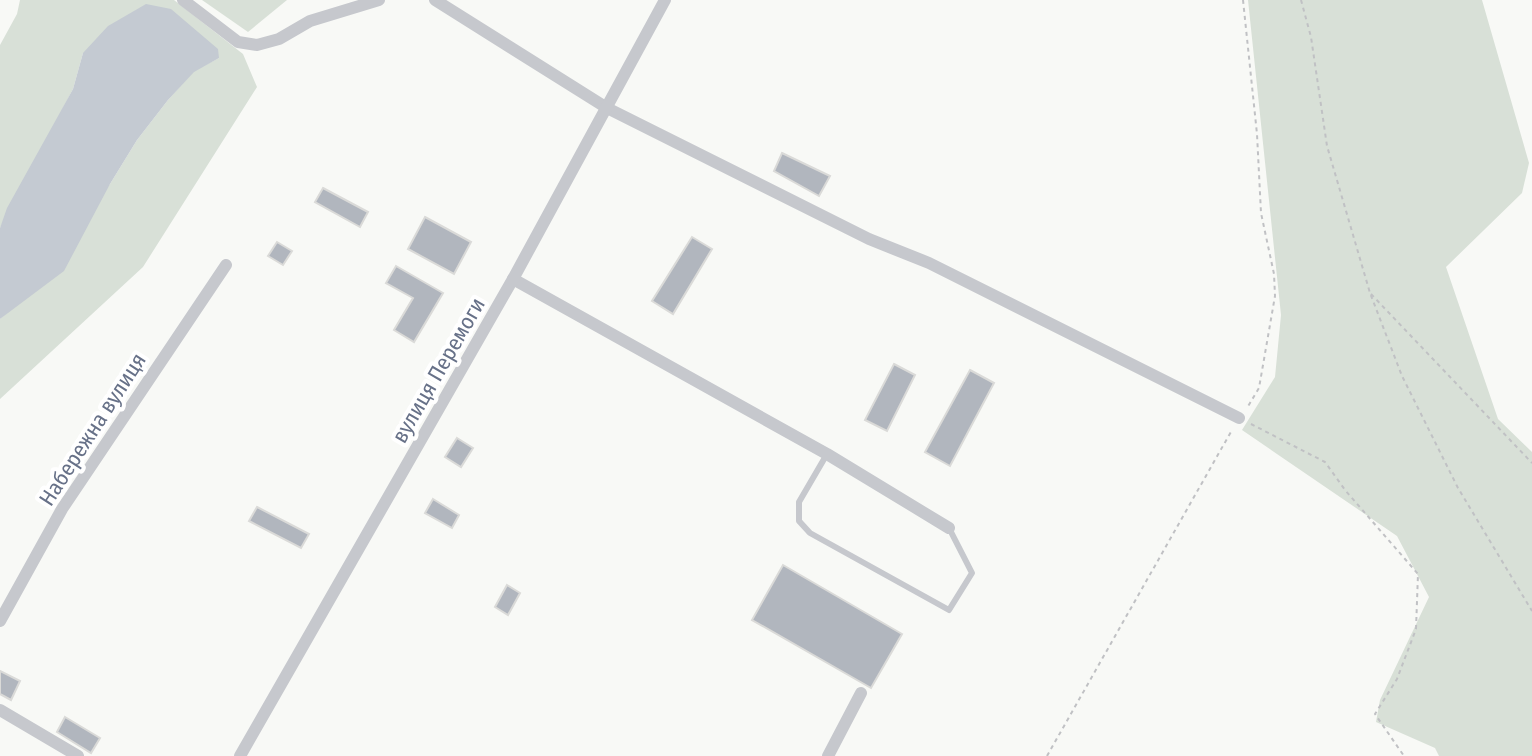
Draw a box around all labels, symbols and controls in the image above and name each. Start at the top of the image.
street label: вулиця Перемоги [386,293,491,448]
street label: Набережна вулиця [33,348,152,511]

